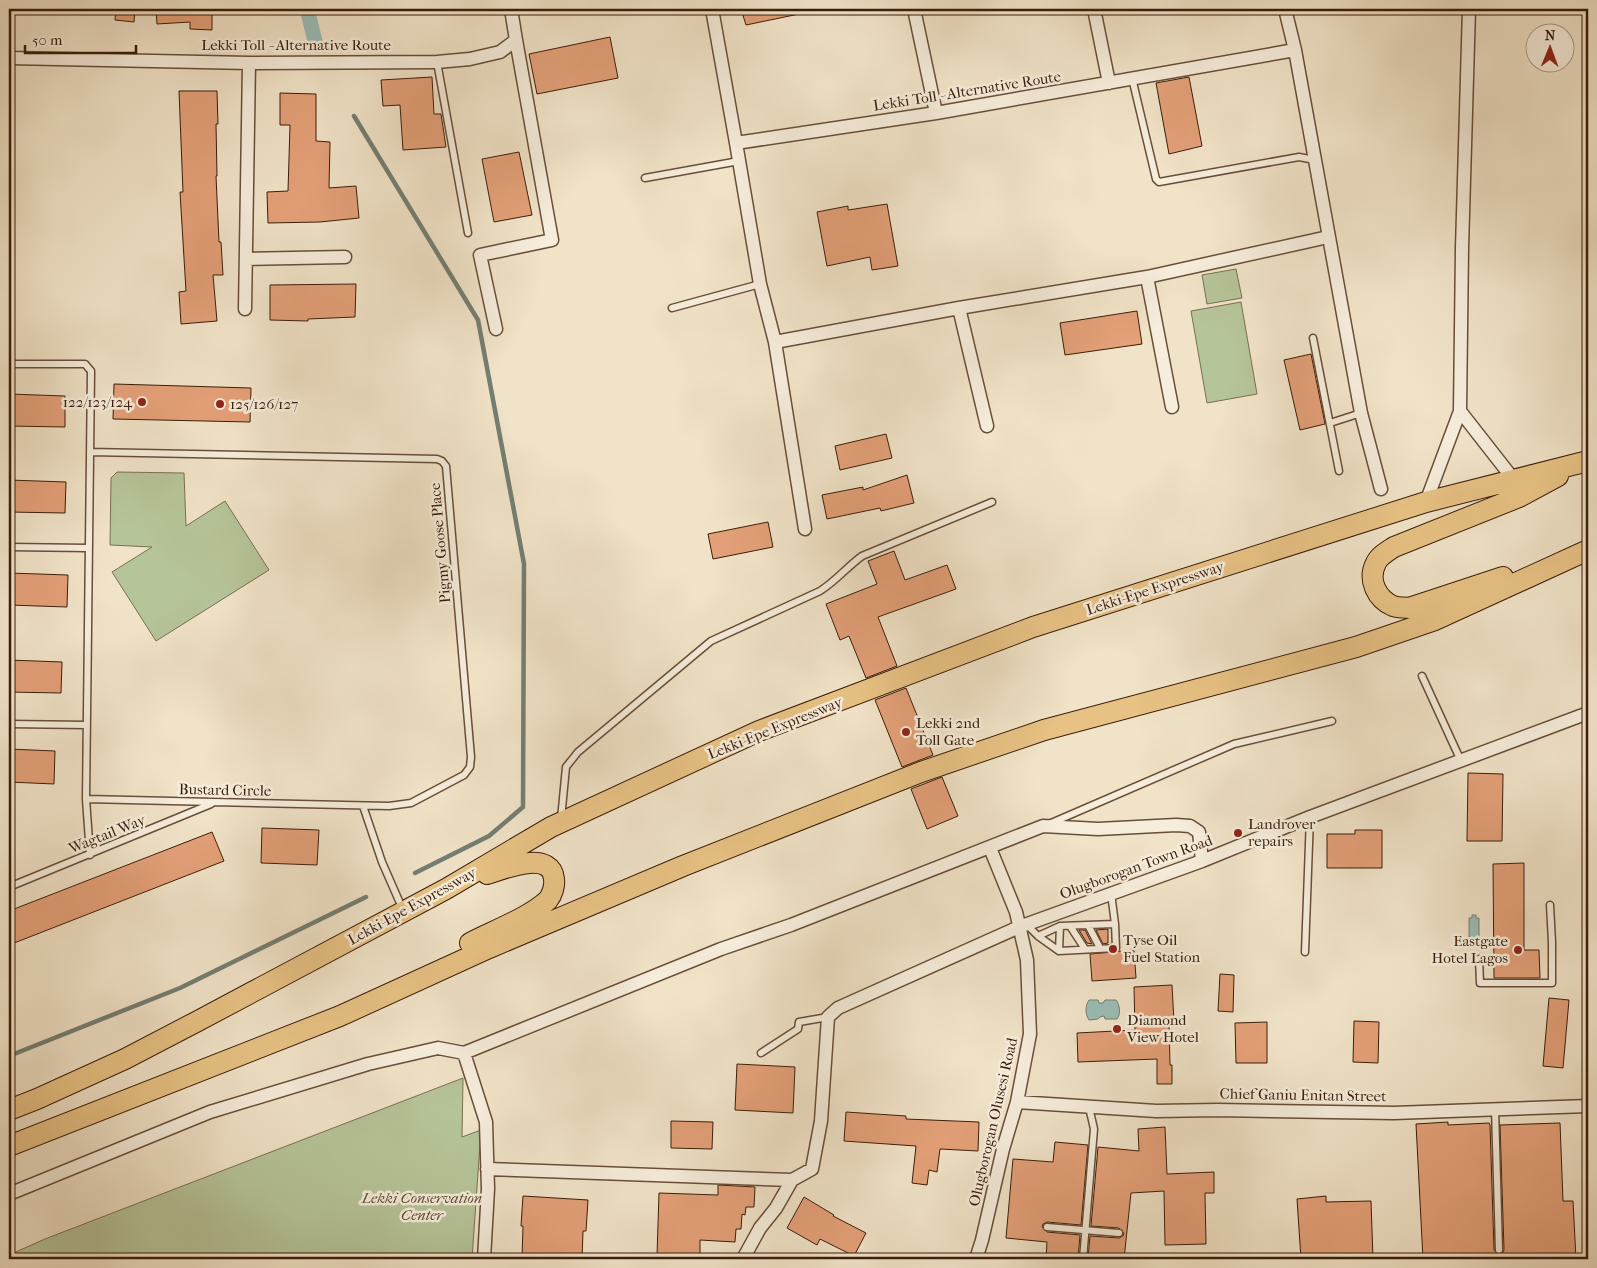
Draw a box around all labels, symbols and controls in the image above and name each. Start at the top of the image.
scale bar [25,22,136,54]
north arrow [1524,22,1574,72]
text: N [1545,27,1556,44]
text: 50 m [32,31,63,49]
street label: Lekki Toll - Alternative Route [201,36,391,54]
street label: Lekki Toll - Alternative Route [872,67,1063,115]
place label: 122/123/124 [63,393,133,411]
place label: 125/126/127 [230,395,298,413]
marker: 122/123/124 [136,396,148,408]
marker: 125/126/127 [214,398,226,410]
street label: Pigmy Goose Place [426,481,454,604]
street label: Lekki-Epe Expressway [1084,557,1227,619]
street label: Lekki-Epe Expressway [705,692,846,763]
place label: Lekki 2nd Toll Gate [916,714,981,749]
marker: Lekki 2nd Toll Gate [900,726,912,738]
street label: Bustard Circle [179,780,272,800]
street label: Wagtail Way [65,810,149,858]
place label: Landrover repairs [1248,815,1316,850]
marker: Landrover repairs [1232,827,1244,839]
street label: Olugborogan Town Road [1057,831,1216,903]
street label: Lekki-Epe Expressway [345,863,480,949]
place label: Tyse Oil Fuel Station [1123,931,1200,966]
place label: Eastgate Hotel Lagos [1432,932,1509,967]
marker: Tyse Oil Fuel Station [1107,943,1119,955]
marker: Eastgate Hotel Lagos [1512,944,1524,956]
place label: Diamond View Hotel [1126,1011,1199,1046]
marker: Diamond View Hotel [1111,1023,1123,1035]
street label: Olugborogan Olusesi Road [965,1035,1021,1208]
street label: Chief Ganiu Enitan Street [1219,1085,1387,1105]
park label: Lekki Conservation Center [361,1189,482,1224]

